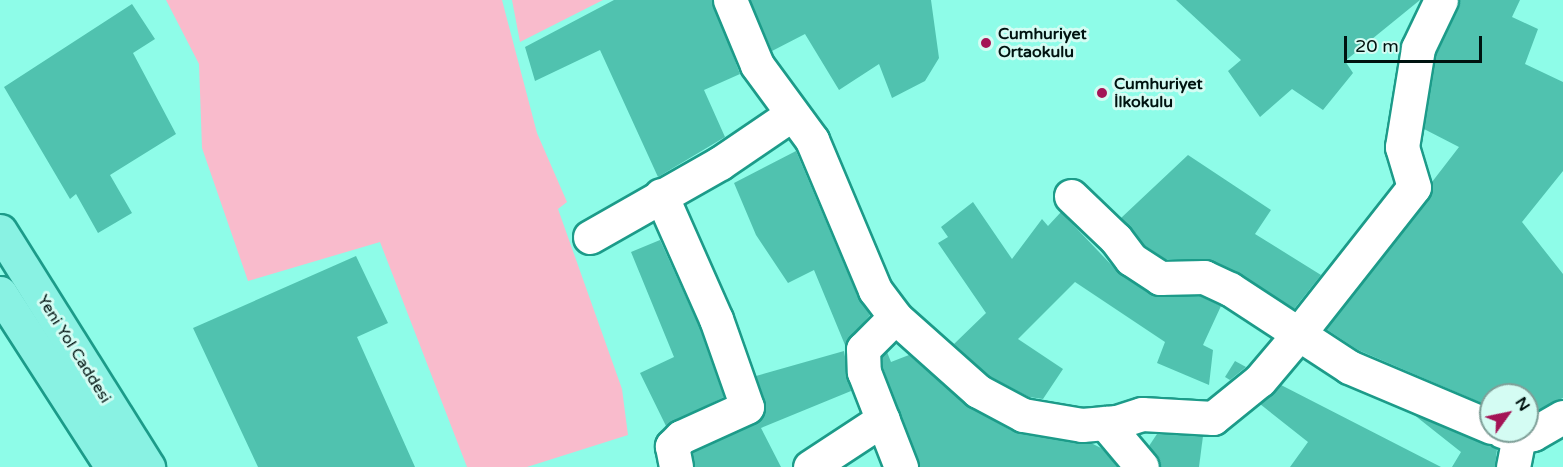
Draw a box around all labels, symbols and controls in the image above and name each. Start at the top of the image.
place label: Cumhuriyet Ortaokulu [998,24,1087,62]
scale bar [1347,24,1485,62]
text: 20 m [1355,35,1399,57]
marker: Cumhuriyet Ortaokulu [979,36,993,50]
place label: Cumhuriyet İlkokulu [1114,74,1203,112]
marker: Cumhuriyet İlkokulu [1095,86,1109,100]
street label: Yeni Yol Caddesi [33,291,115,407]
north arrow [1479,383,1539,443]
text: N [1511,393,1534,415]

